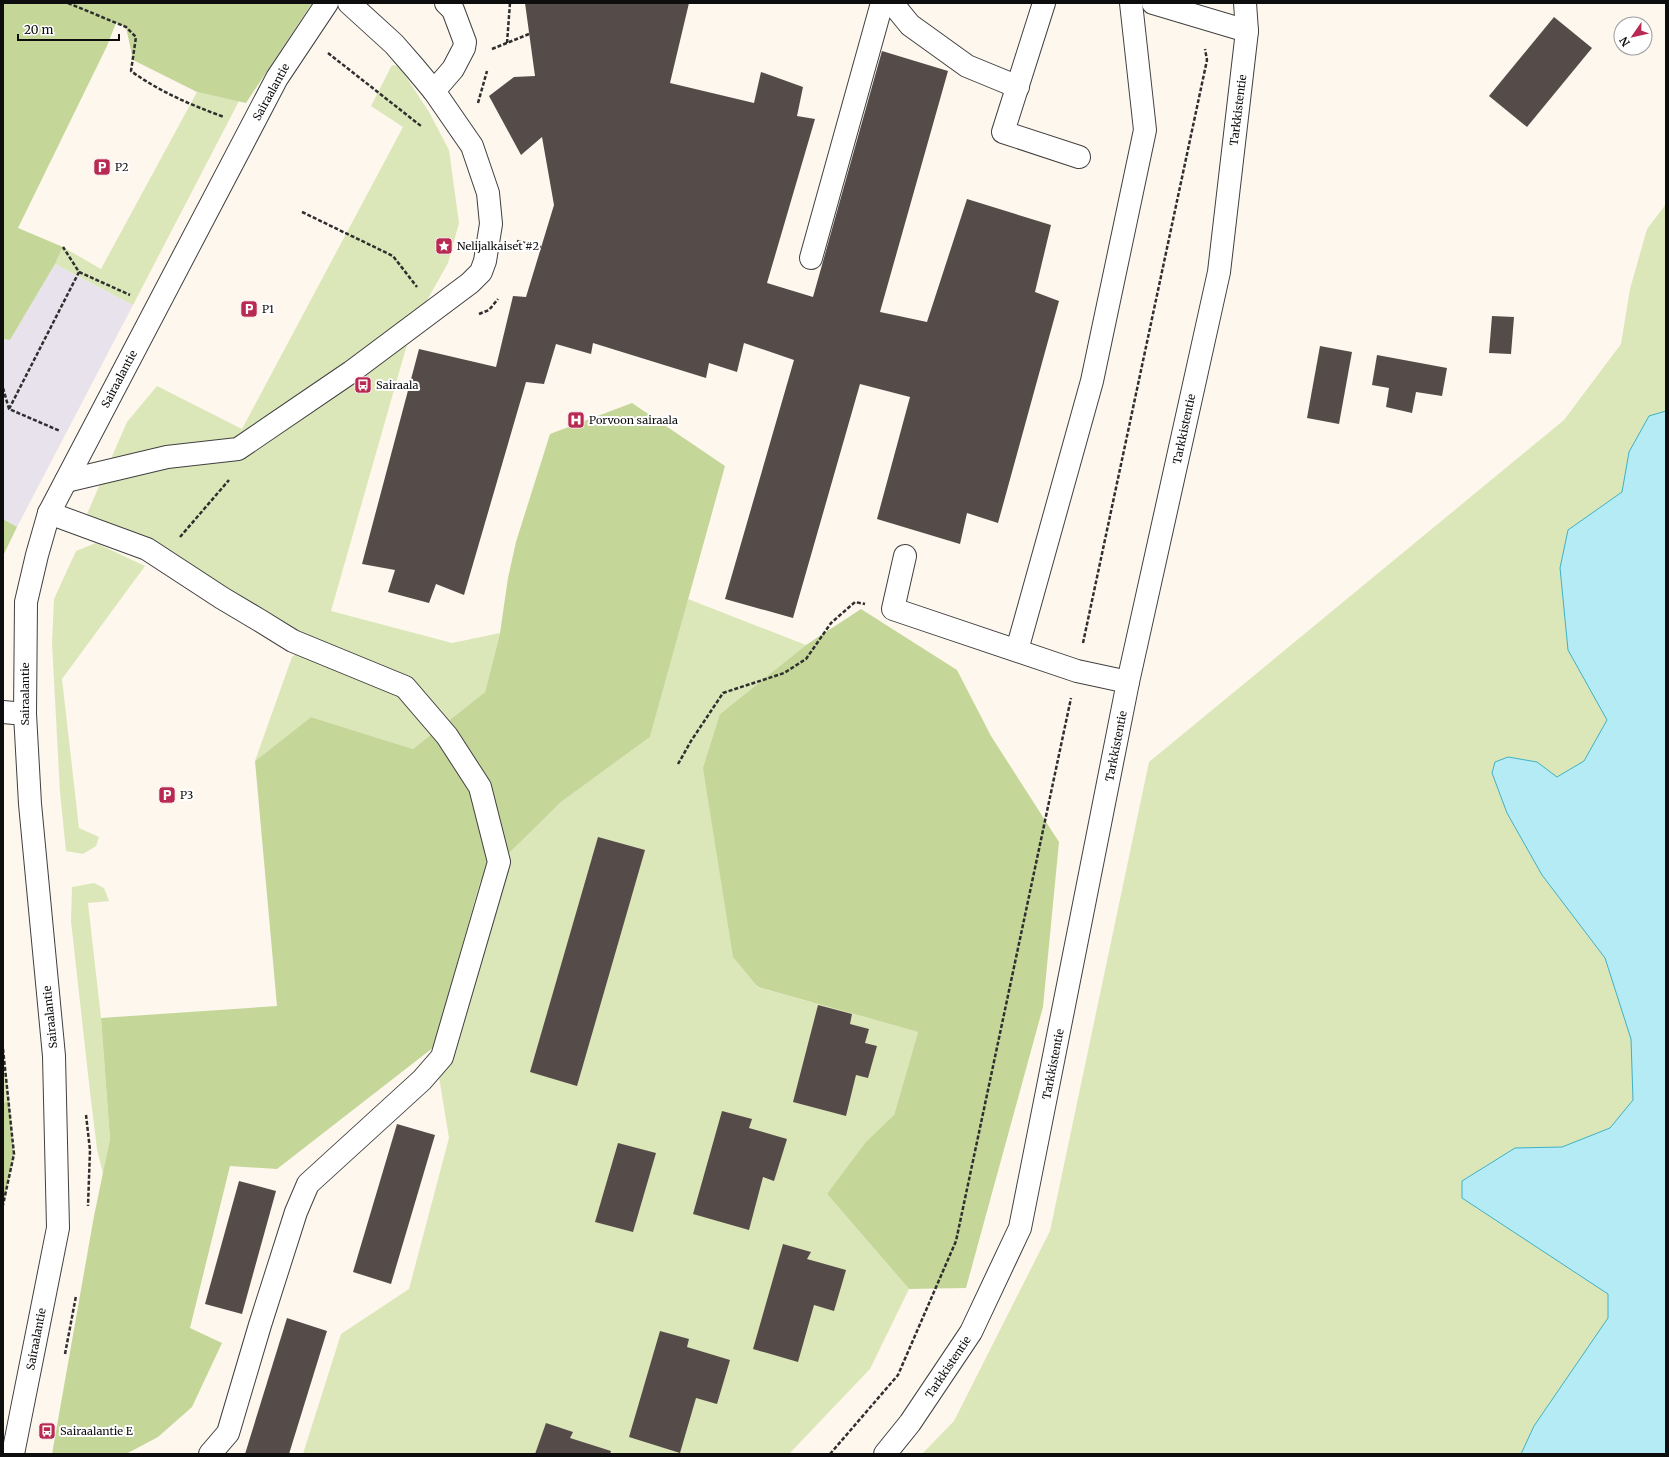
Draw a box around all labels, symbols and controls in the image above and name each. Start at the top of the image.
scale bar [18,16,119,42]
north arrow [1613,16,1653,56]
text: 20 m [24,22,53,37]
text: N [1616,34,1633,49]
street label: Sairaalantie [250,61,293,123]
street label: Tarkkistentie [1227,73,1249,146]
parking icon: P2 [92,157,112,177]
place label: P2 [115,160,129,174]
place icon: Nelijalkaiset #2 [434,236,454,256]
place label: Nelijalkaiset #2 [457,239,539,253]
parking icon: P1 [239,299,259,319]
place label: P1 [262,302,274,316]
street label: Sairaalantie [98,348,140,410]
bus stop icon: Sairaala [353,375,373,395]
place label: Sairaala [376,378,418,392]
street label: Tarkkistentie [1170,392,1198,465]
hospital icon: Porvoon sairaala [566,410,586,430]
place label: Porvoon sairaala [589,413,678,427]
street label: Sairaalantie [18,662,32,726]
street label: Tarkkistentie [1102,709,1130,782]
parking icon: P3 [157,785,177,805]
place label: P3 [180,788,193,802]
street label: Sairaalantie [40,985,60,1049]
street label: Tarkkistentie [1039,1027,1067,1100]
street label: Sairaalantie [23,1306,49,1371]
street label: Tarkkistentie [922,1333,974,1401]
bus stop icon: Sairaalantie E [37,1421,57,1441]
place label: Sairaalantie E [60,1424,133,1438]

